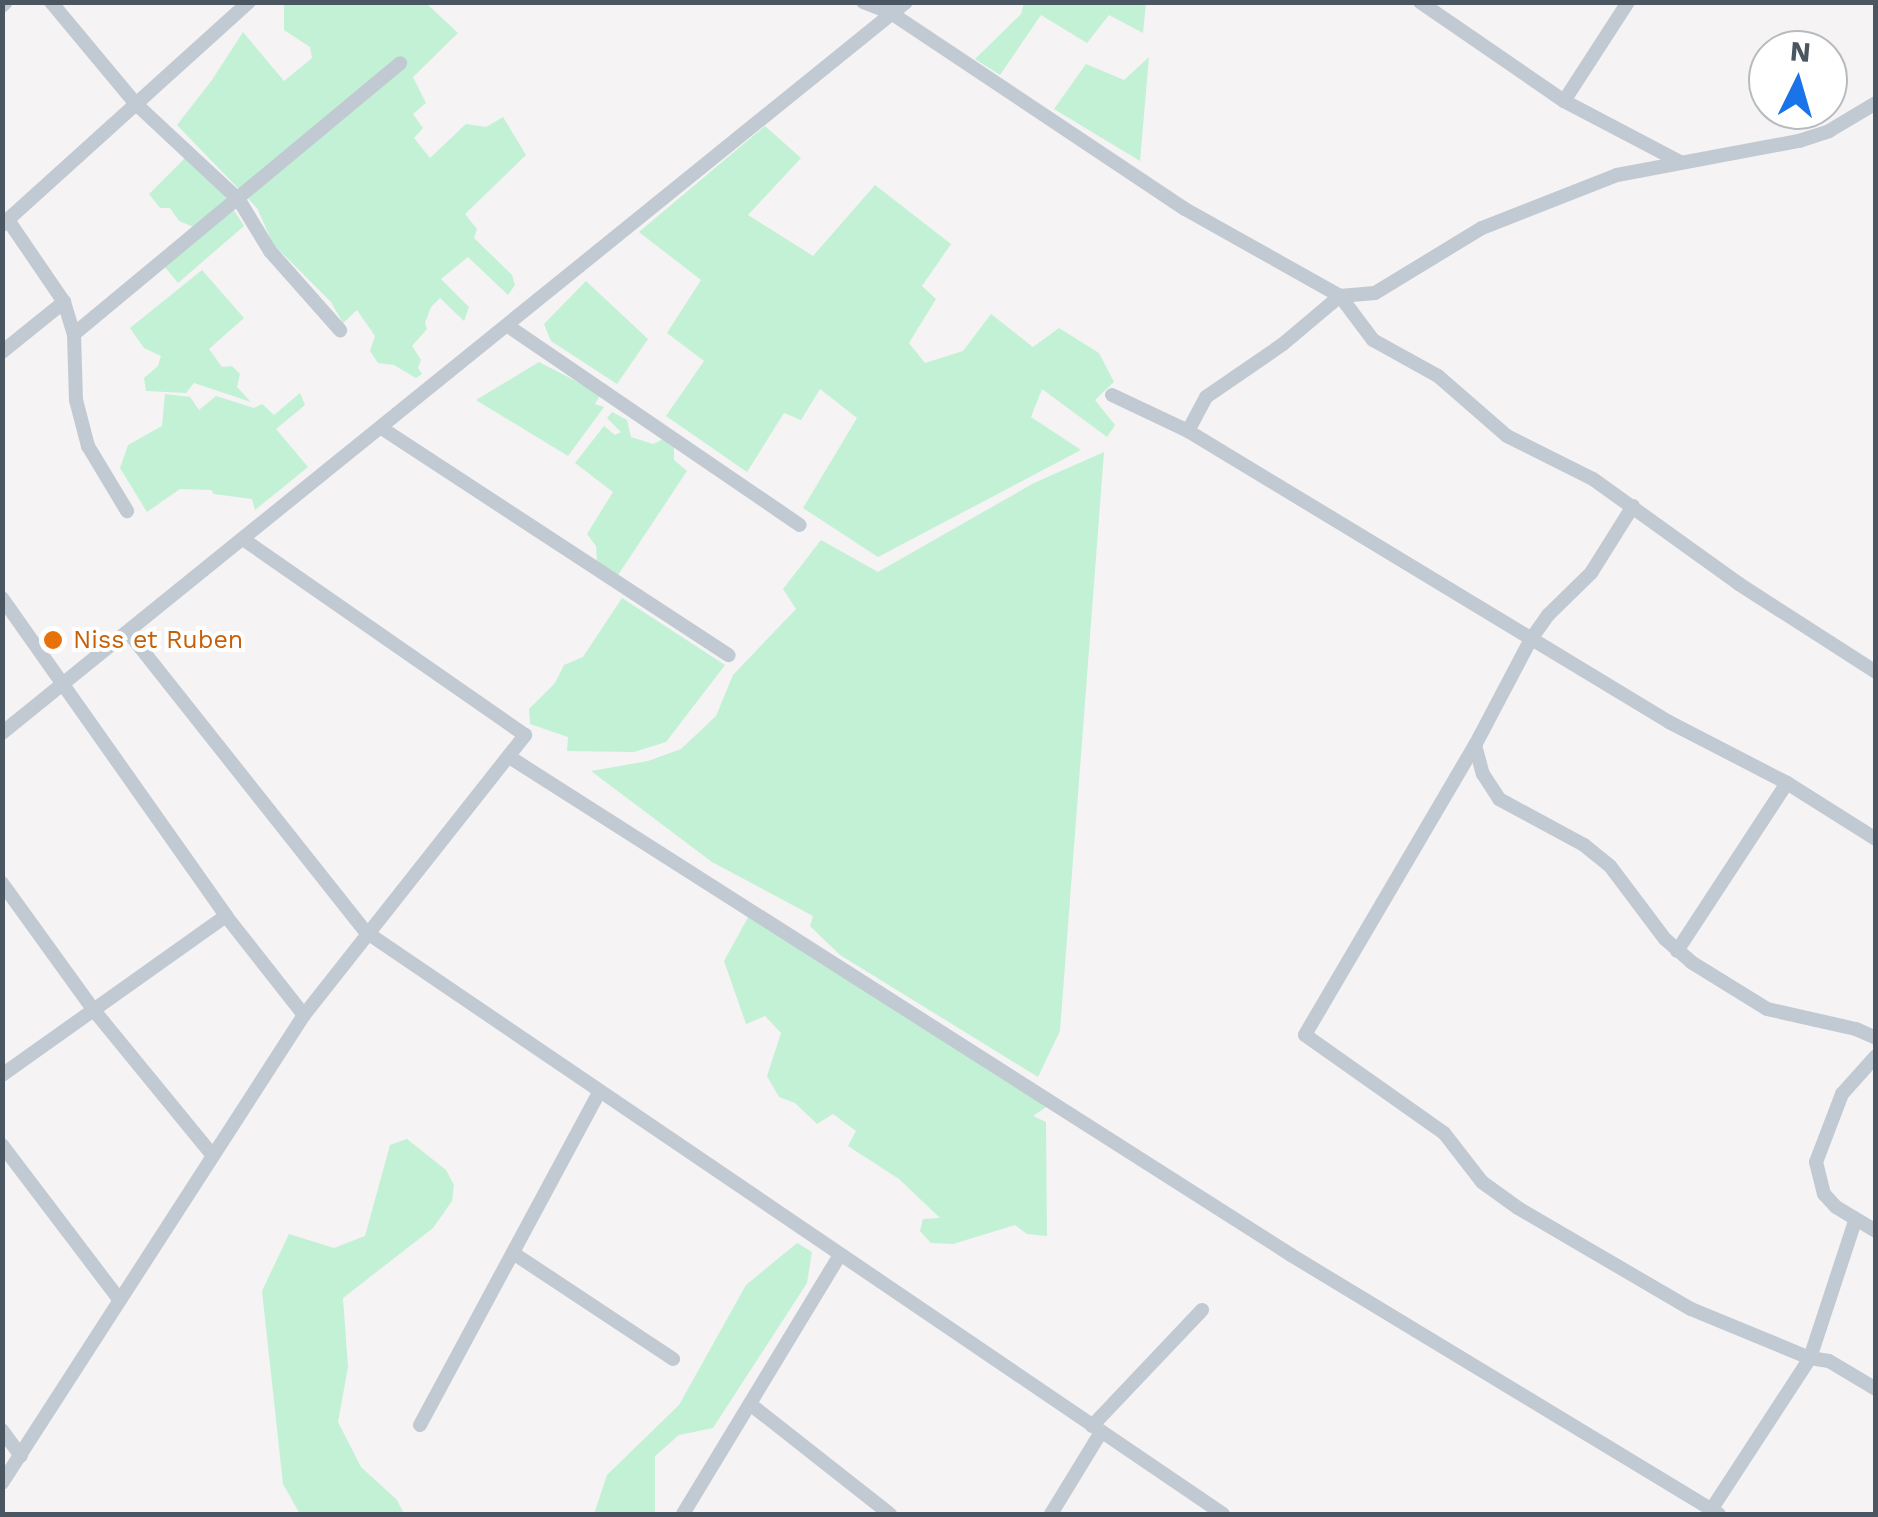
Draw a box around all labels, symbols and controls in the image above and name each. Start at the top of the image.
north arrow [1748,30,1848,130]
text: N [1789,34,1812,69]
place label: Niss et Ruben [73,625,243,655]
marker: Niss et Ruben [42,629,64,651]

